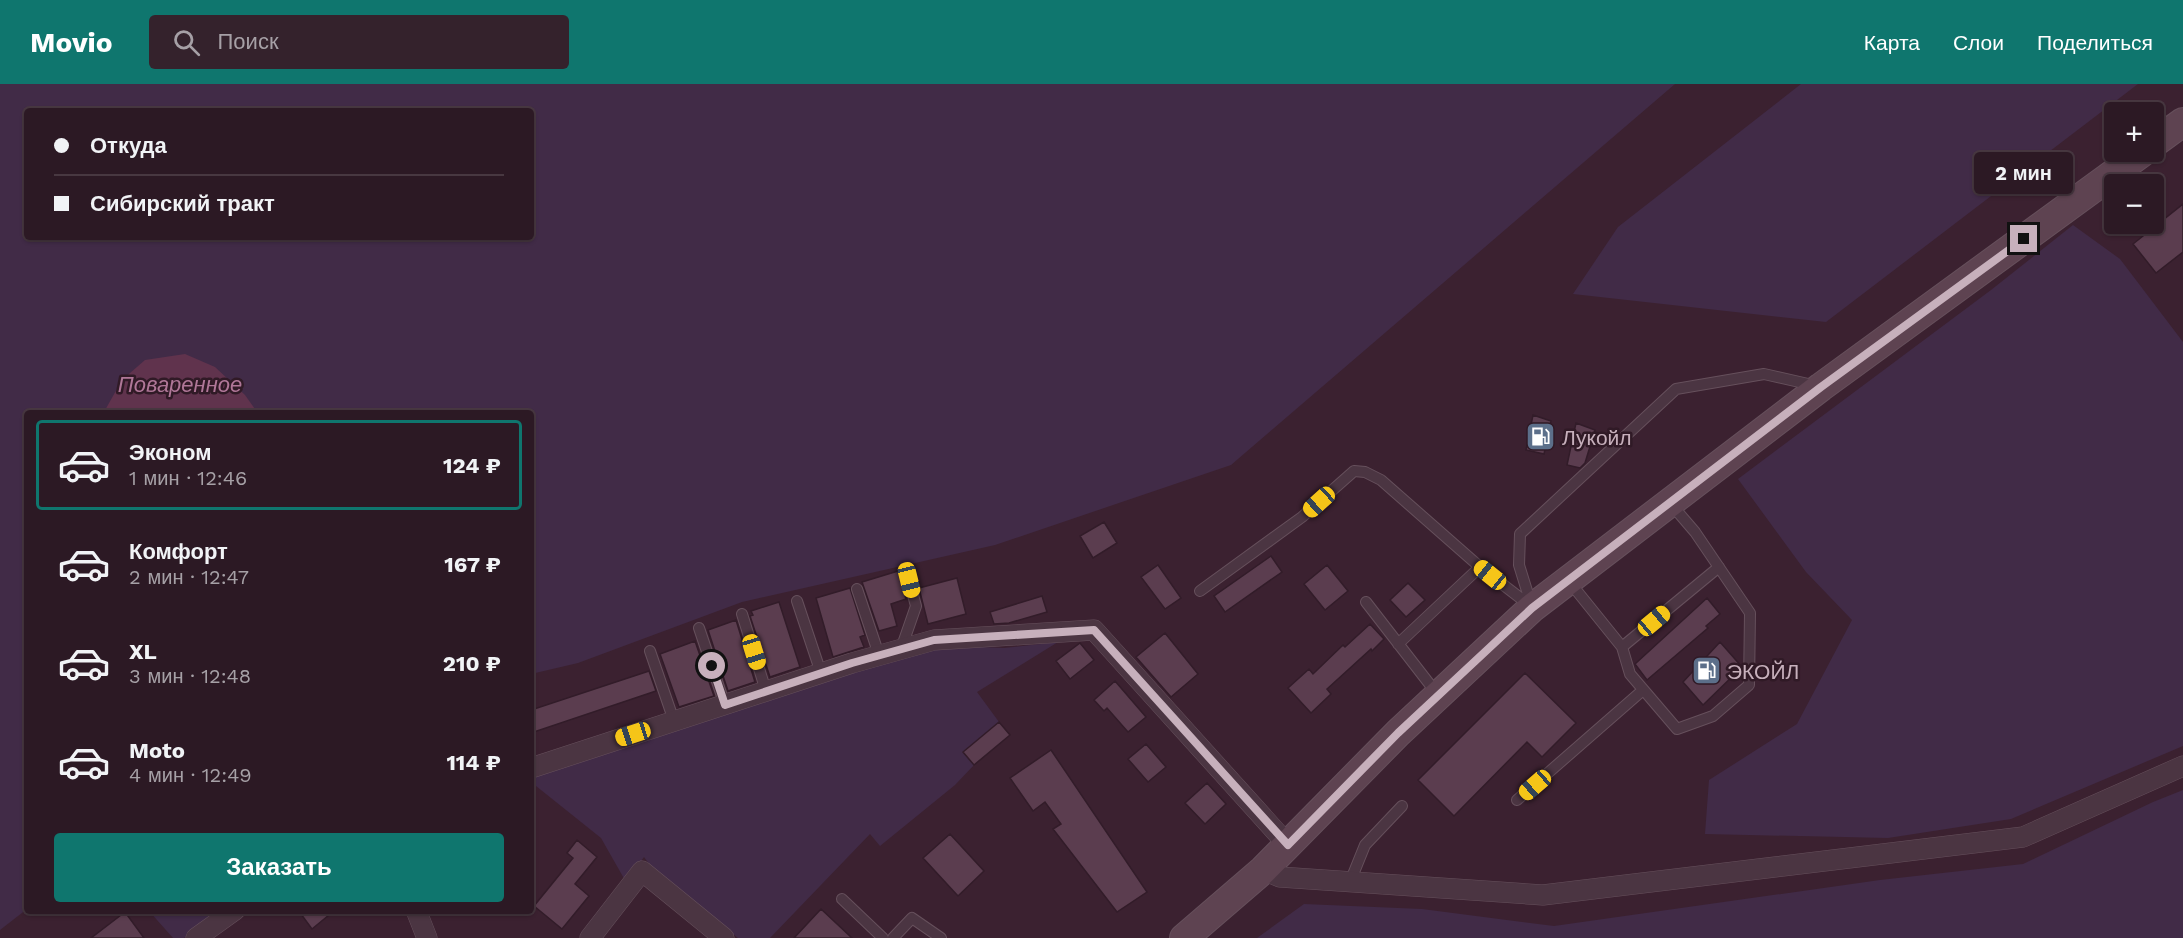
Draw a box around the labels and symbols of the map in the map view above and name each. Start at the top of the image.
callout: 2 мин [1974,152,2074,194]
route end [2010,225,2037,252]
water label: Поваренное [118,372,242,397]
fuel station icon: Лукойл [1525,421,1557,453]
place label: Лукойл [1562,425,1632,450]
car [1300,483,1338,521]
car [1470,557,1510,593]
car [896,560,922,600]
car [1634,603,1674,639]
car [740,632,768,672]
route start [698,652,725,679]
fuel station icon: ЭКОЙЛ [1690,655,1722,687]
place label: ЭКОЙЛ [1727,659,1799,684]
car [613,720,653,748]
car [1516,766,1554,804]

